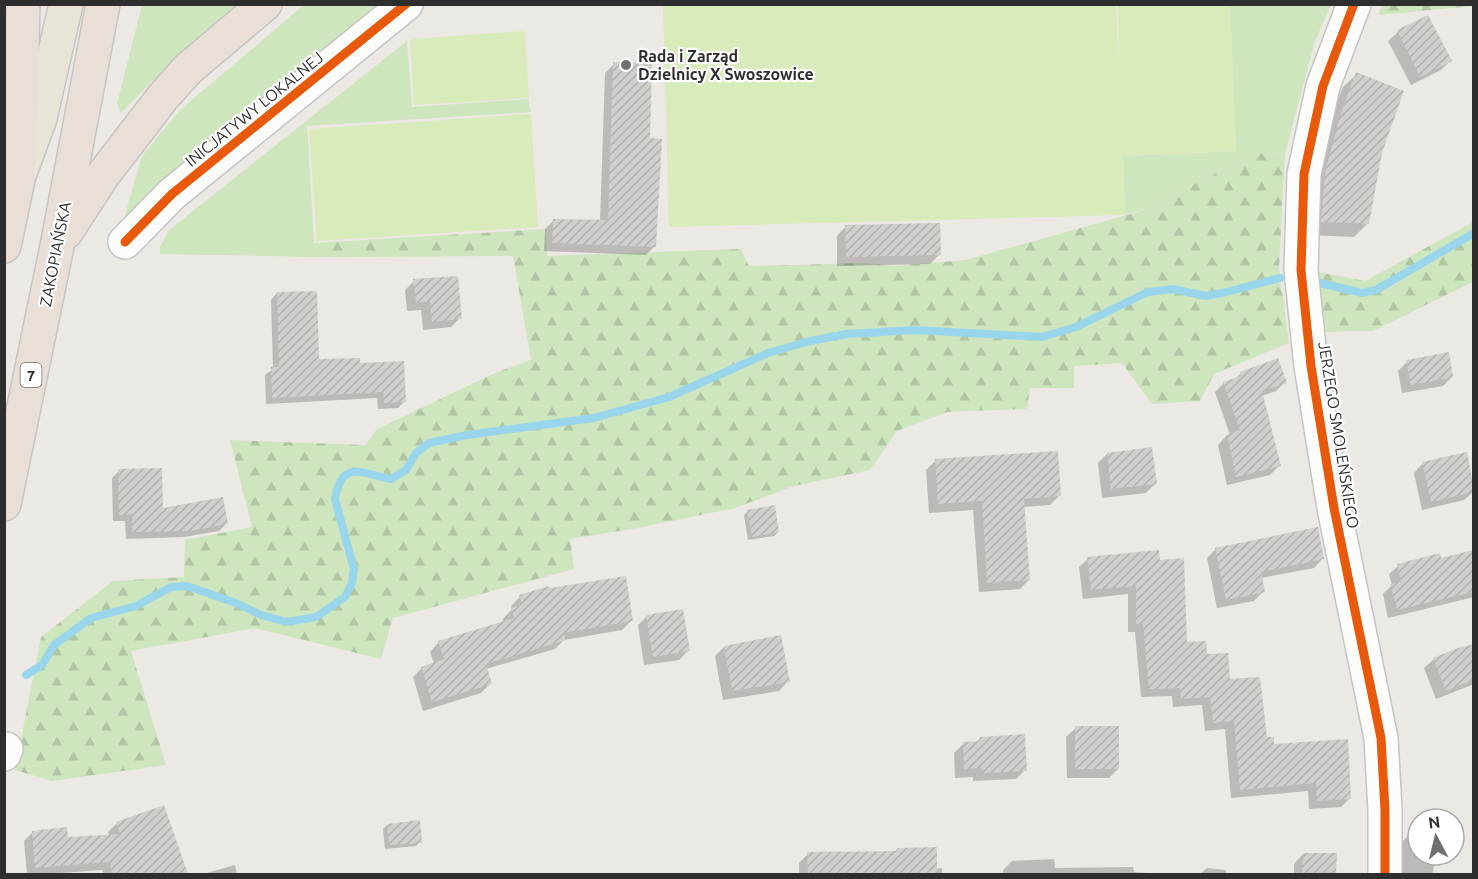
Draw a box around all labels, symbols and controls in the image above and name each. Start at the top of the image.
place label: Rada i Zarząd Dzielnicy X Swoszowice [638,47,814,83]
street label: INICJATYWY LOKALNEJ [182,48,326,170]
marker: Rada i Zarząd Dzielnicy X Swoszowice [619,58,633,72]
street label: ZAKOPIAŃSKA [34,199,74,308]
street label: JERZEGO SMOLEŃSKIEGO [1315,340,1365,530]
road number: 7 [20,363,42,387]
north arrow [1406,807,1466,867]
text: N [1427,812,1441,832]

